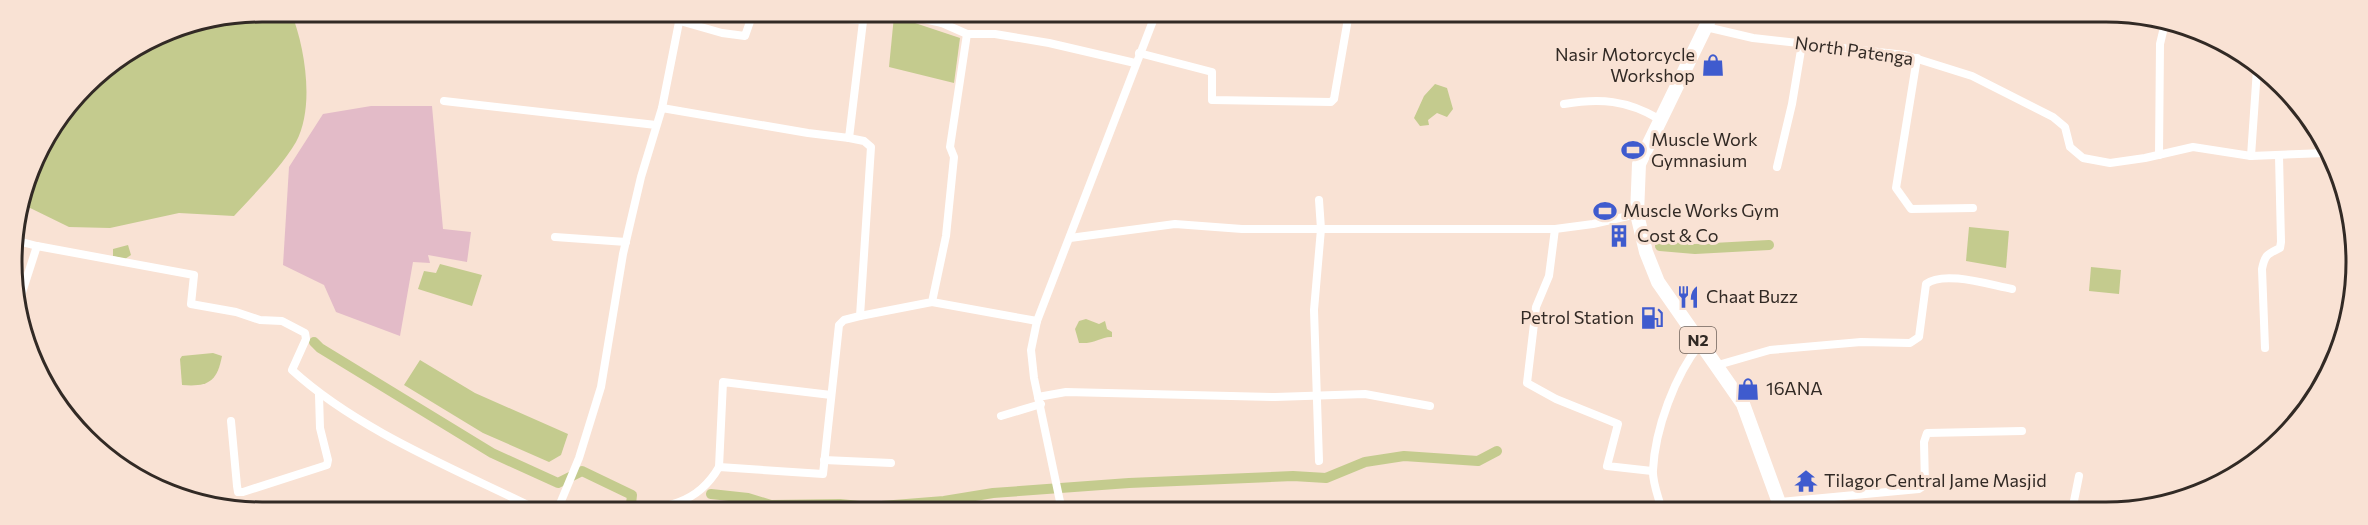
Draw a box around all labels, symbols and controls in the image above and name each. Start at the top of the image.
street label: North Patenga [1793,31,1915,69]
place label: Nasir Motorcycle Workshop [1555,43,1695,86]
shop icon: Nasir Motorcycle Workshop [1700,52,1726,78]
place label: Muscle Work Gymnasium [1651,128,1758,171]
sports icon: Muscle Work Gymnasium [1620,137,1646,163]
sports icon: Muscle Works Gym [1592,198,1618,224]
place label: Muscle Works Gym [1623,199,1779,221]
building icon: Cost & Co [1606,223,1632,249]
place label: Cost & Co [1637,224,1719,246]
restaurant icon: Chaat Buzz [1675,284,1701,310]
place label: Chaat Buzz [1706,285,1798,307]
fuel station icon: Petrol Station [1639,305,1665,331]
place label: Petrol Station [1520,306,1634,328]
road number: N2 [1680,327,1716,353]
shop icon: 16ANA [1735,376,1761,402]
place label: 16ANA [1766,377,1823,399]
temple icon: Tilagor Central Jame Masjid [1793,468,1819,494]
place label: Tilagor Central Jame Masjid [1824,469,2047,491]

